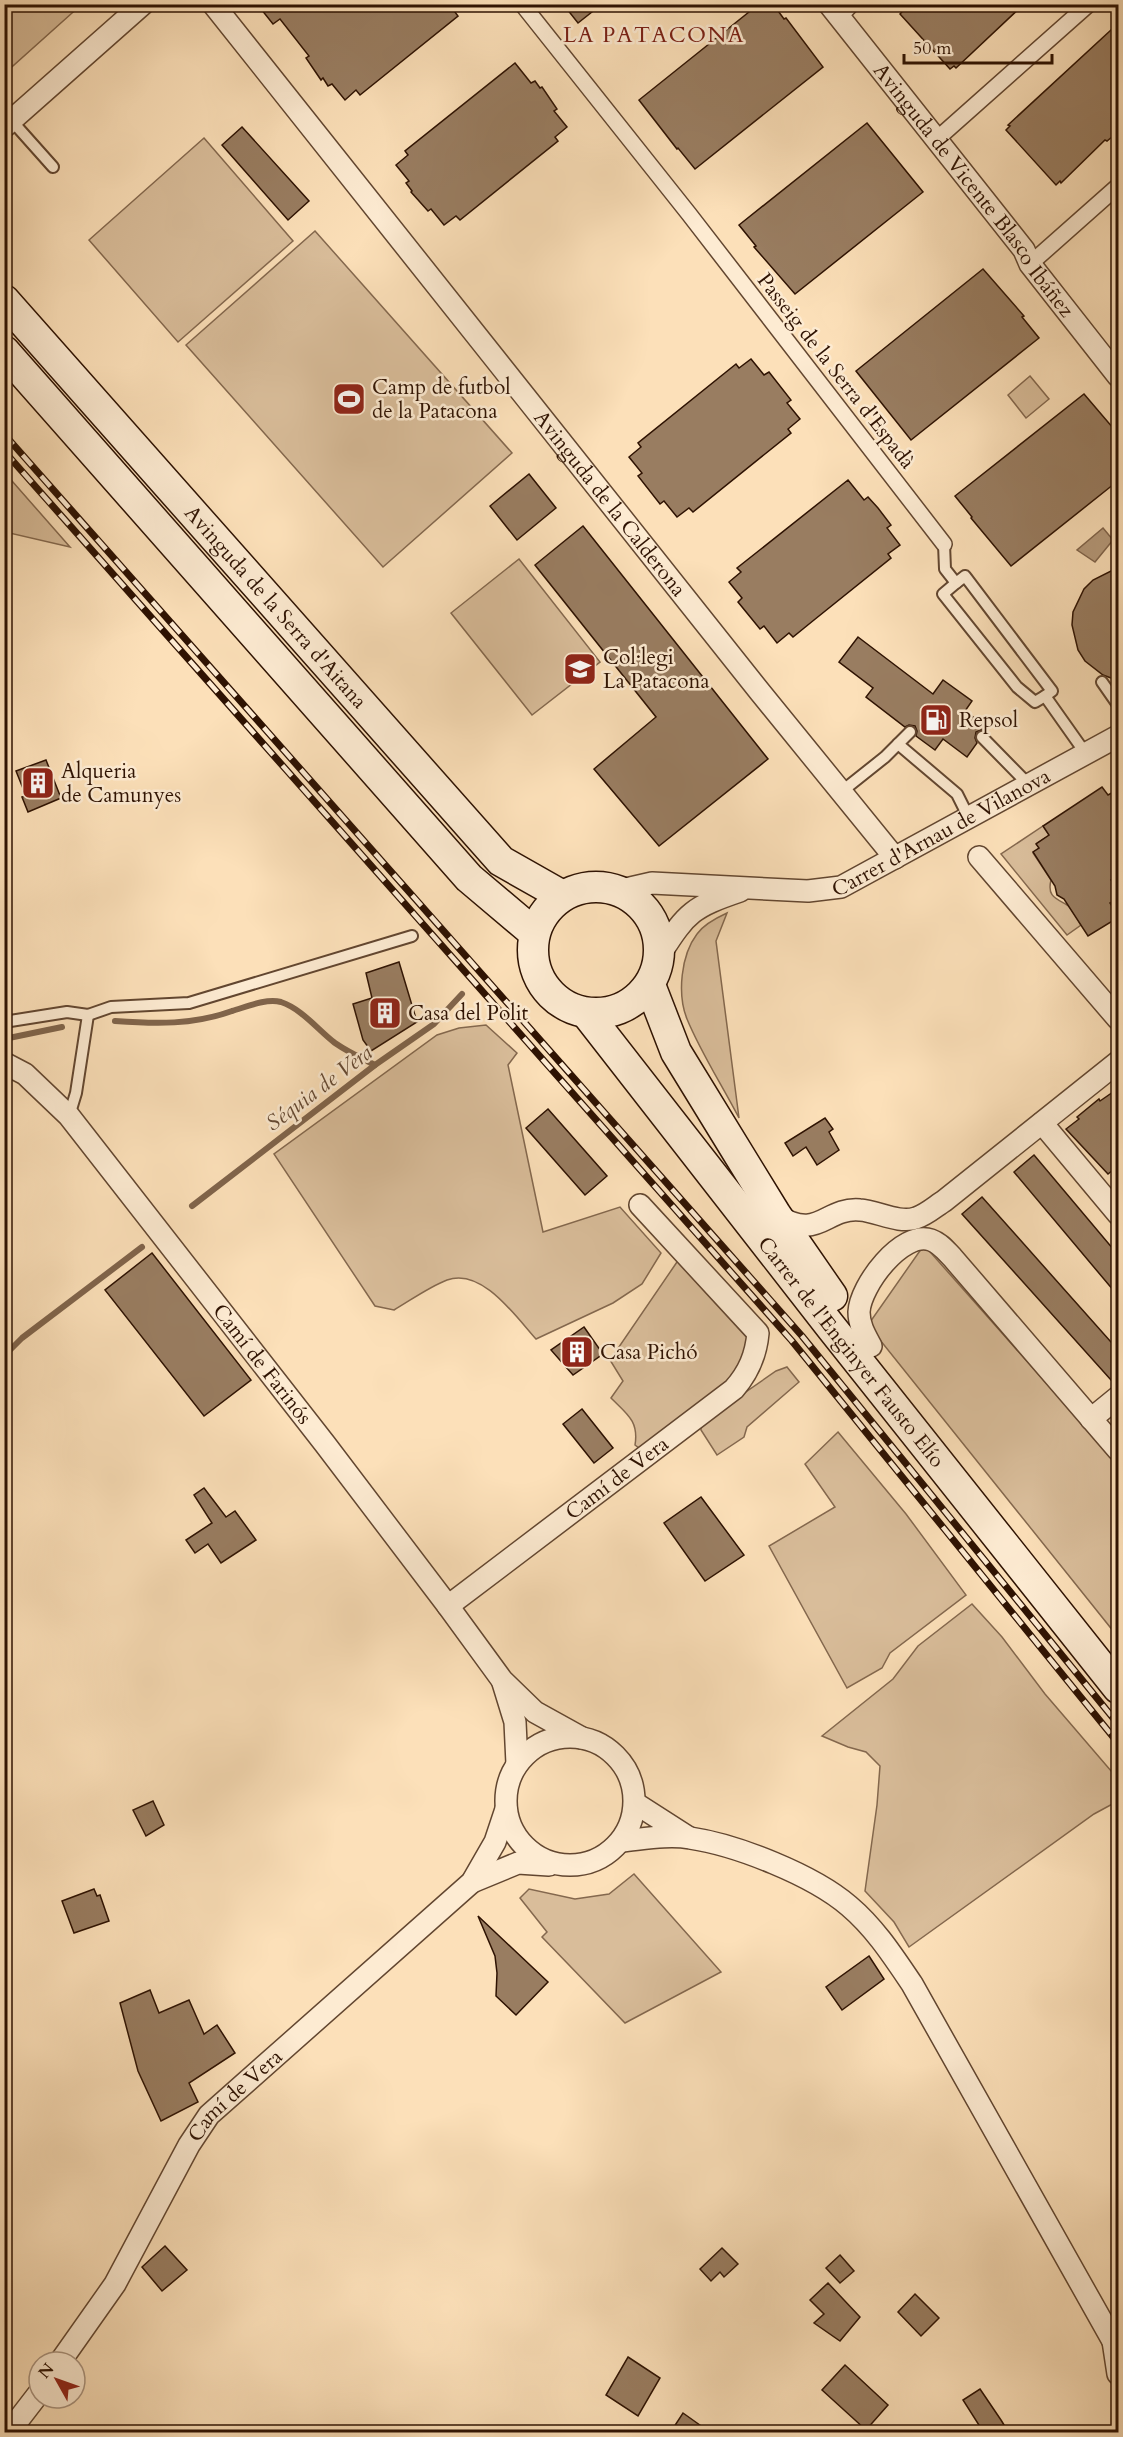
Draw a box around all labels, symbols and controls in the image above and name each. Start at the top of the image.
district label: LA PATACONA [563,20,745,50]
scale bar [904,27,1052,65]
text: 50 m [913,36,952,61]
street label: Avinguda de Vicente Blasco Ibáñez [867,57,1081,324]
street label: Passeig de la Serra d'Espadà [750,267,922,475]
place label: Camp de futbol de la Patacona [372,373,511,426]
sports icon: Camp de futbol de la Patacona [331,381,367,417]
street label: Avinguda de la Calderona [527,404,693,603]
street label: Avinguda de la Serra d'Aitana [178,499,374,715]
place label: Col·legi La Patacona [603,643,710,696]
school or university icon: Col·legi La Patacona [562,651,598,687]
fuel station icon: Repsol [918,702,954,738]
place label: Repsol [959,706,1018,735]
place label: Alqueria de Camunyes [61,757,181,810]
street label: Carrer d'Arnau de Vilanova [830,761,1055,902]
building icon: Alqueria de Camunyes [20,765,56,801]
building icon: Casa del Polit [367,995,403,1031]
place label: Casa del Polit [408,999,529,1028]
water label: Séquia de Vera [259,1038,379,1138]
street label: Carrer de l'Enginyer Fausto Elío [751,1230,952,1474]
street label: Camí de Farinós [206,1298,319,1430]
building icon: Casa Pichó [559,1334,595,1370]
place label: Casa Pichó [600,1338,698,1367]
street label: Camí de Vera [559,1429,674,1526]
street label: Camí de Vera [181,2042,288,2147]
north arrow [27,2350,87,2410]
text: N [33,2359,59,2383]

